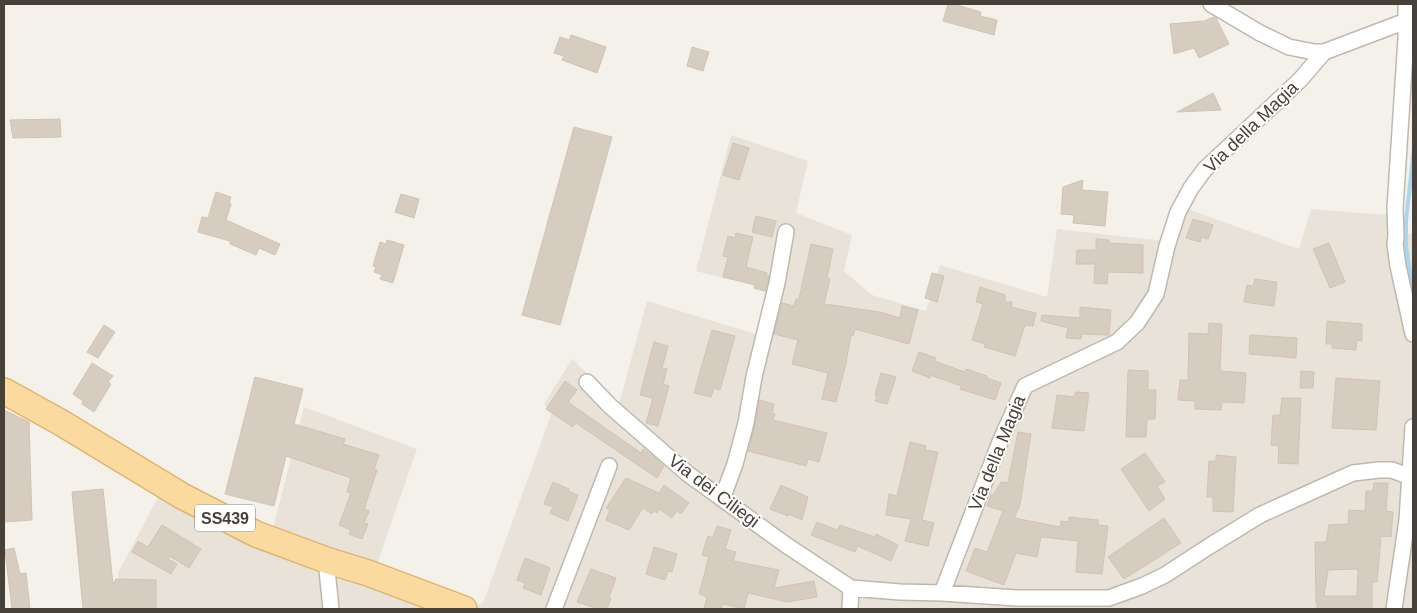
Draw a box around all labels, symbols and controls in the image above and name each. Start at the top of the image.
street label: Via della Magia [1200,76,1303,177]
street label: Via della Magia [965,391,1030,514]
street label: Via dei Ciliegi [665,450,763,532]
road number: SS439 [195,504,255,532]

